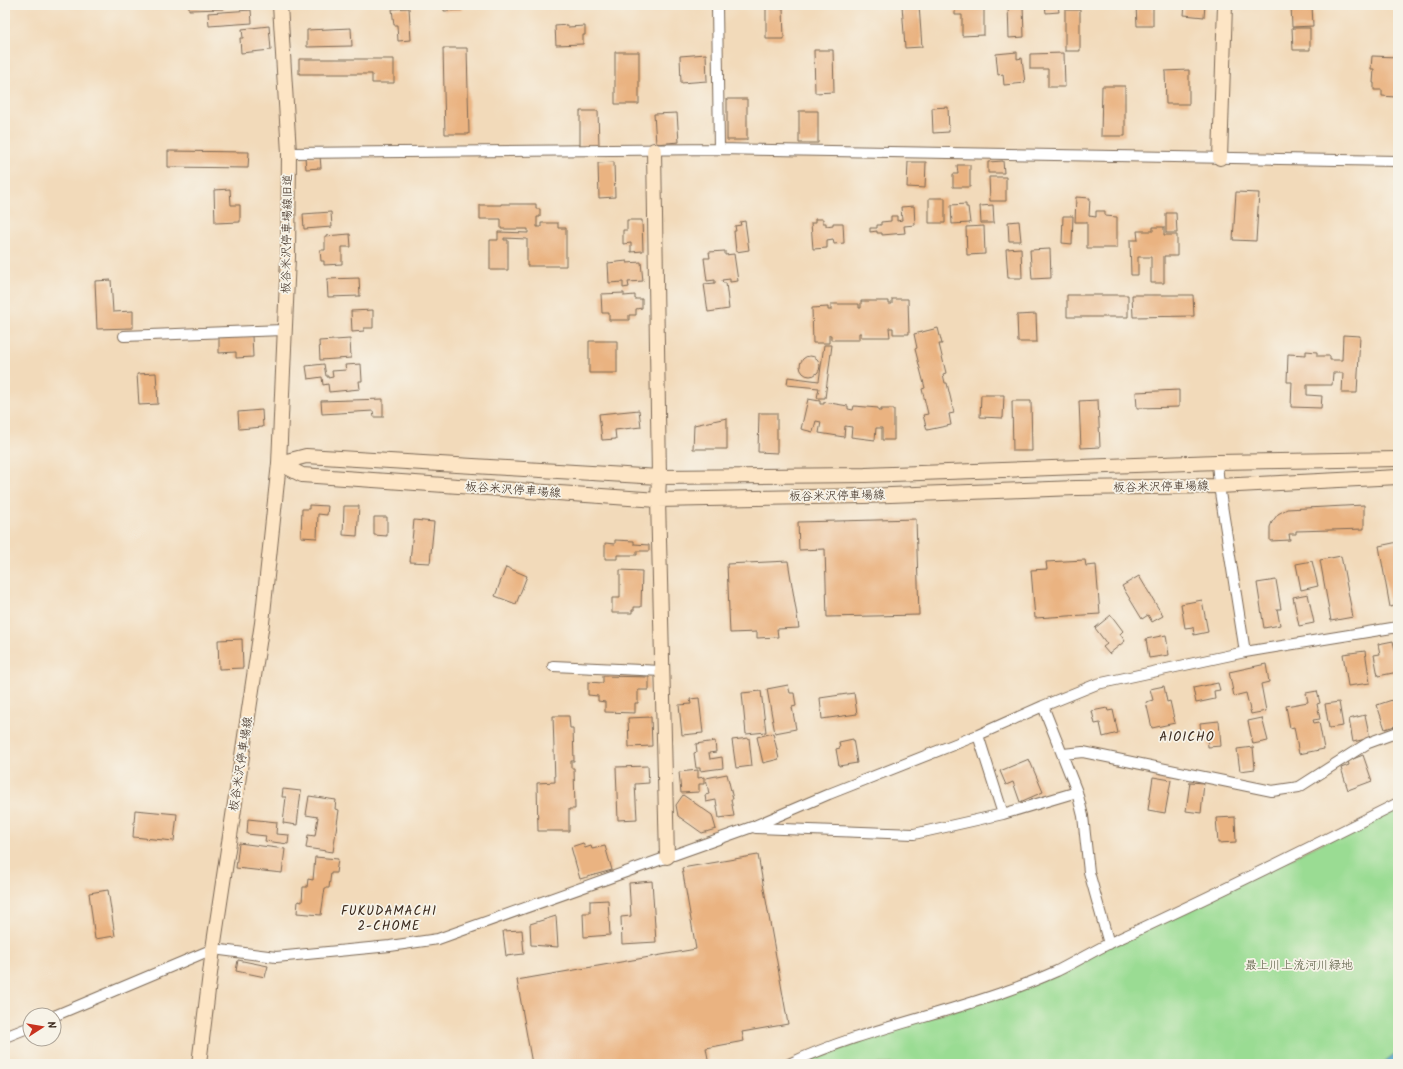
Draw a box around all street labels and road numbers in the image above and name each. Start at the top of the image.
street label: 板谷米沢停車場線旧道 [276,174,298,294]
street label: 板谷米沢停車場線 [464,477,562,503]
street label: 板谷米沢停車場線 [1113,477,1209,497]
street label: 板谷米沢停車場線 [789,486,885,506]
street label: 板谷米沢停車場線 [224,715,258,813]

